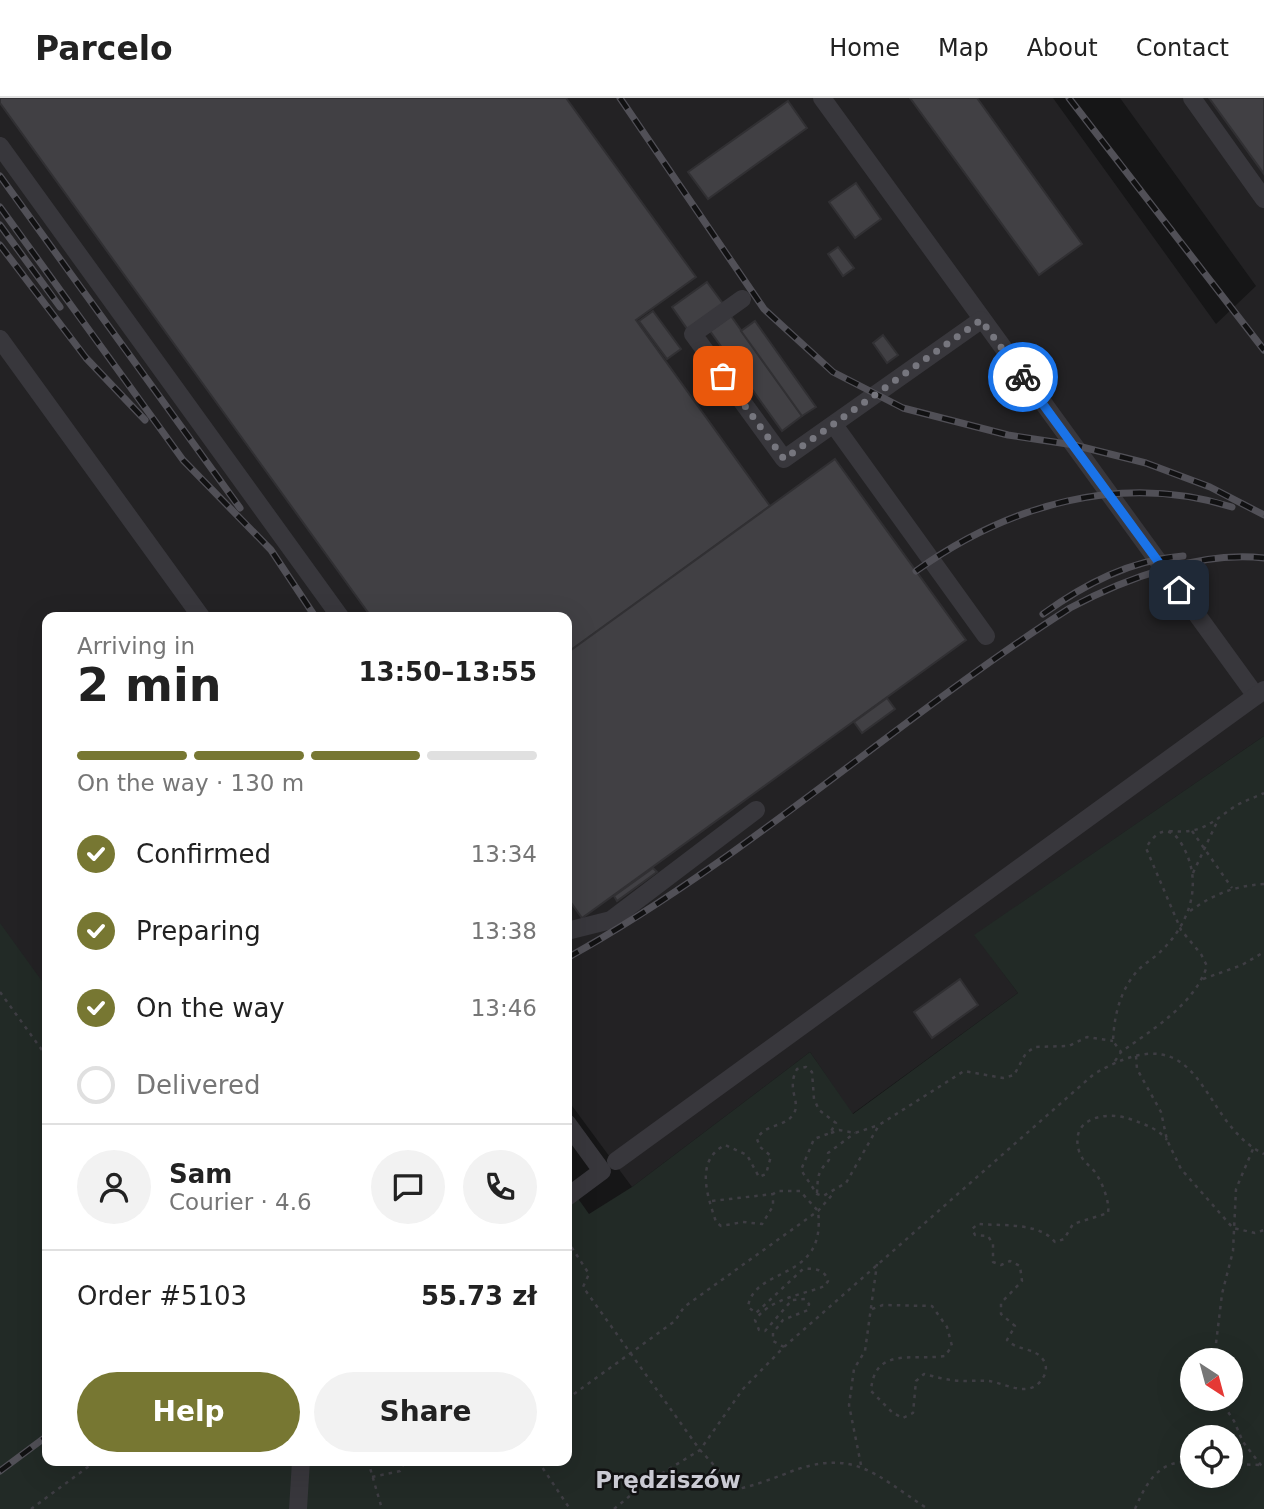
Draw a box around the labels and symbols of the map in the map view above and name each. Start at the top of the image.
courier [988,342,1058,412]
pin [693,346,753,406]
pin [1149,560,1209,620]
north arrow [1180,1348,1242,1410]
district label: Prędziszów [595,1467,741,1493]

